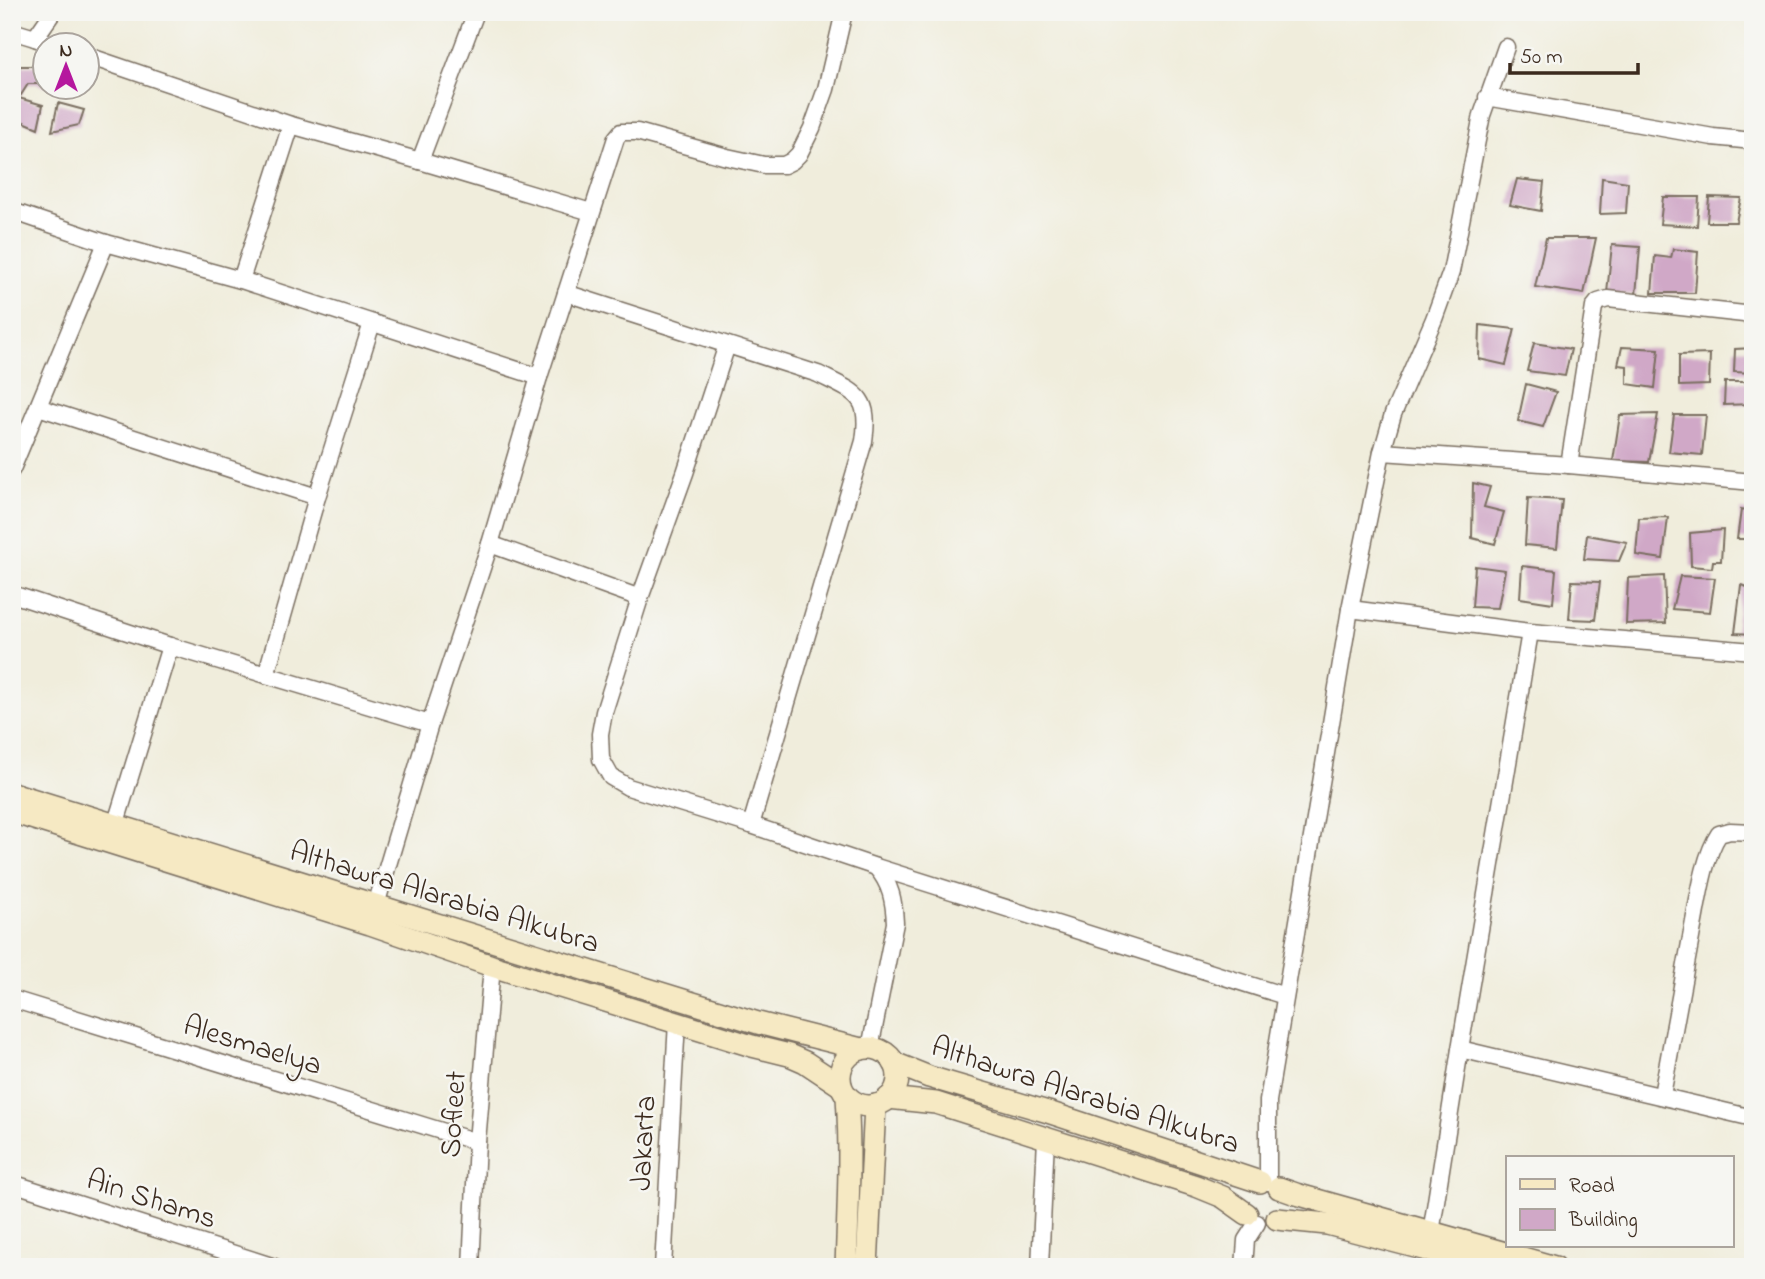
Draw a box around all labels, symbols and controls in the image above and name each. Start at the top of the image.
north arrow [32,32,102,102]
scale bar [1510,32,1637,76]
text: N [60,38,73,65]
text: 50 m [1520,43,1563,73]
street label: Althawra Alarabia Alkubra [284,831,605,967]
street label: Alesmaelya [177,1005,327,1089]
street label: Althawra Alarabia Alkubra [925,1026,1245,1168]
street label: Sofleet [430,1069,480,1159]
street label: Jakarta [621,1094,669,1192]
legend [1506,1156,1734,1248]
street label: Ain Shams [80,1159,222,1243]
text: Road [1569,1172,1615,1202]
text: Building [1568,1206,1638,1238]

